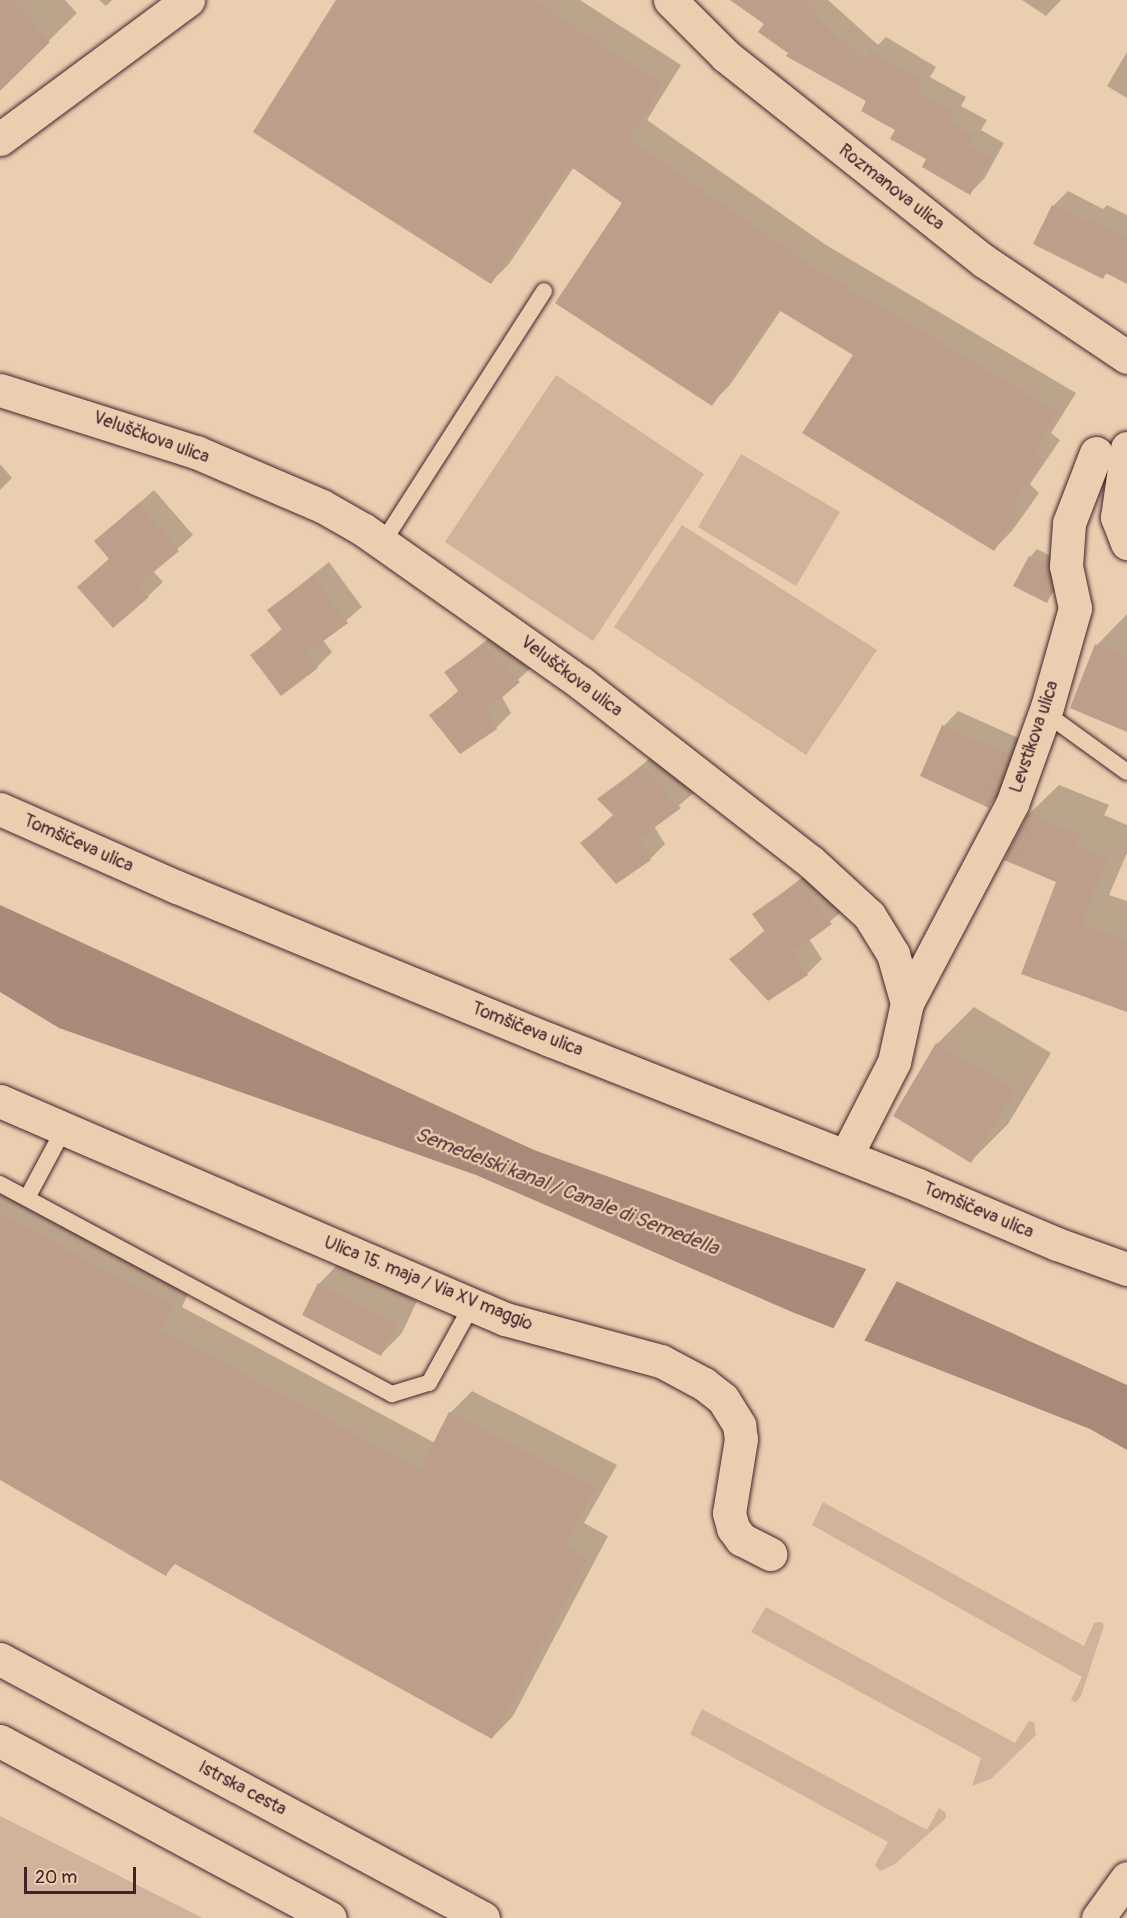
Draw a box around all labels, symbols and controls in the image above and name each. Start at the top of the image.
street label: Rozmanova ulica [834,140,948,236]
street label: Veluščkova ulica [90,407,212,469]
street label: Veluščkova ulica [516,632,626,722]
street label: Levstikova ulica [1006,678,1064,796]
street label: Tomšičeva ulica [20,810,136,878]
street label: Tomšičeva ulica [468,998,586,1062]
water label: Semedelski kanal / Canale di Semedella [412,1122,722,1260]
street label: Tomšičeva ulica [919,1178,1037,1244]
street label: Ulica 15. maja / Via XV maggio [321,1232,535,1336]
street label: Istrska cesta [194,1757,290,1821]
scale bar [27,1855,140,1893]
text: 20 m [35,1866,77,1889]

